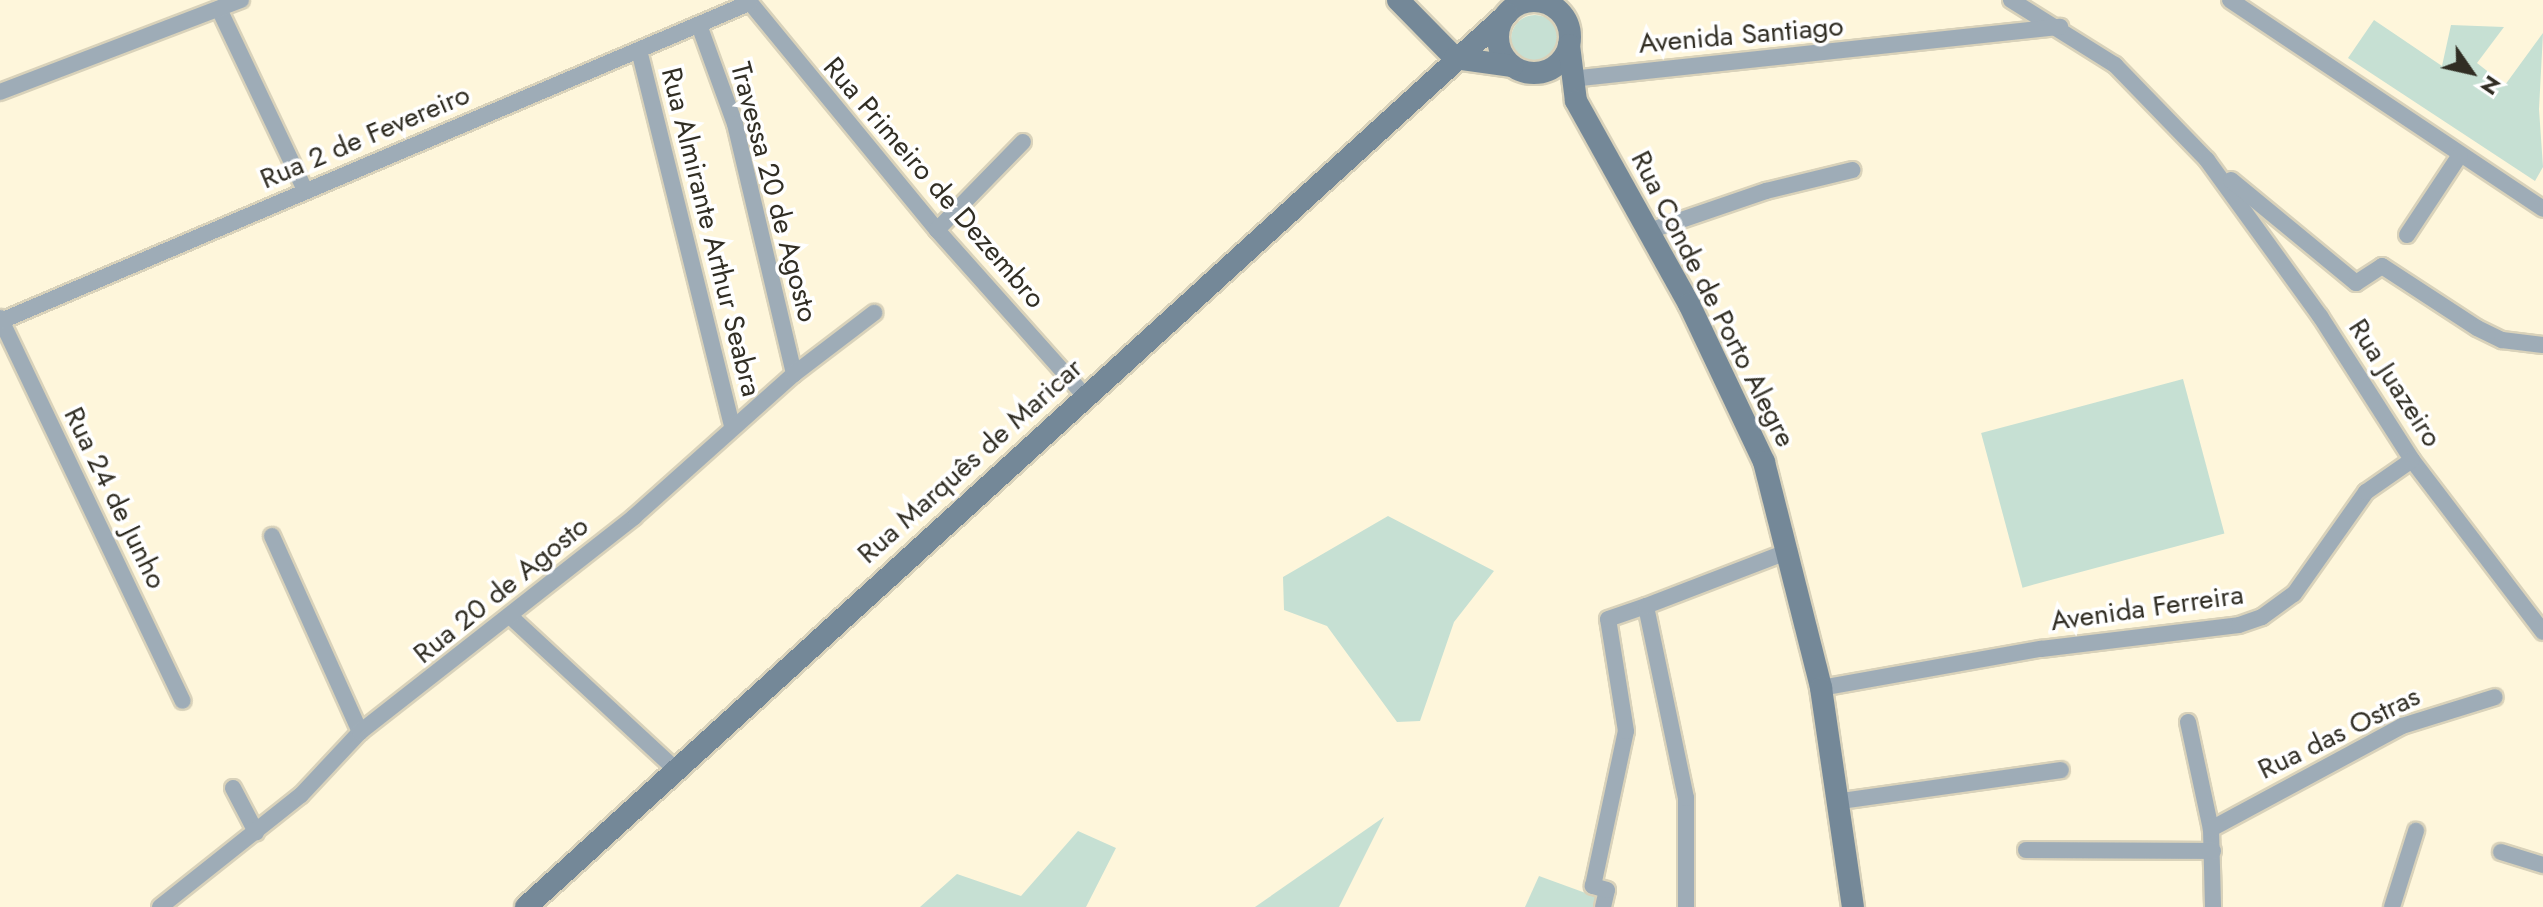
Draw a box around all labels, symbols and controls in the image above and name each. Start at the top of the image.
street label: Avenida Santiago [1637,9,1845,61]
north arrow [2431,32,2511,112]
street label: Rua Primeiro de Dezembro [816,51,1052,315]
street label: Travessa 20 de Agosto [723,59,825,325]
street label: Rua Almirante Arthur Seabra [654,64,768,400]
text: N [2473,69,2509,102]
street label: Rua 2 de Fevereiro [255,78,475,196]
street label: Rua Conde de Porto Alegre [1624,145,1802,453]
street label: Rua Juazeiro [2341,313,2449,453]
street label: Rua Marquês de Maricar [851,351,1089,571]
street label: Rua 24 de Junho [57,402,173,594]
street label: Rua 20 de Agosto [407,509,595,671]
street label: Avenida Ferreira [2048,578,2246,638]
street label: Rua das Ostras [2253,679,2425,787]

